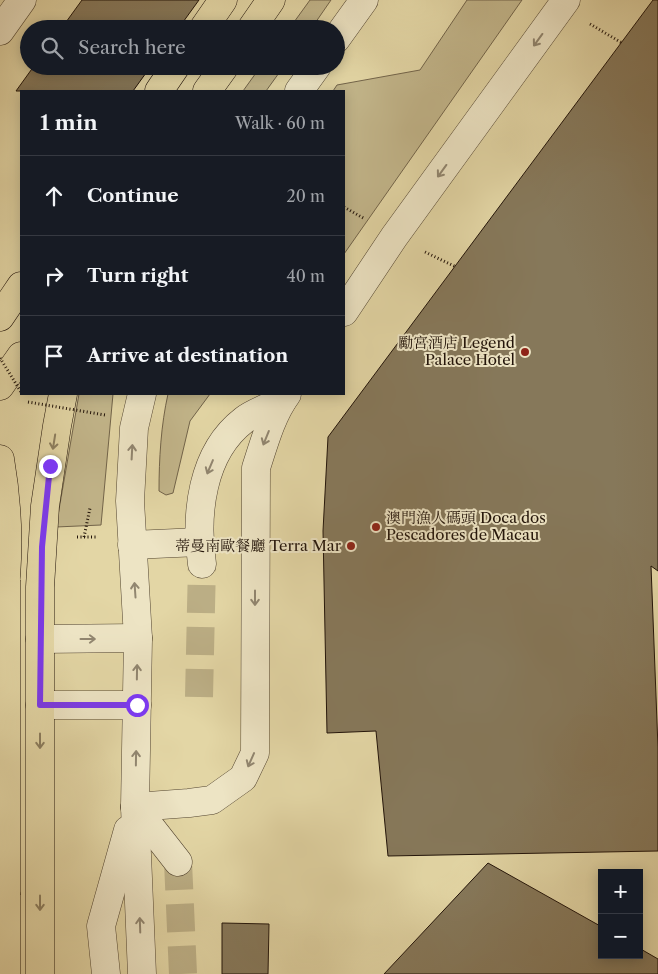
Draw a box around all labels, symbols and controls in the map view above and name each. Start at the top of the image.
search box [20,20,345,75]
one-way arrow [533,33,543,47]
icon: search [38,34,66,62]
text: Search here [78,36,186,59]
text: 1 min [40,110,98,135]
text: Walk · 60 m [235,113,325,133]
one-way arrow [437,164,447,178]
icon: ahead [40,182,68,210]
text: Continue [87,184,179,207]
text: 20 m [286,186,325,206]
icon: right [40,262,68,290]
text: Turn right [87,264,188,287]
text: 40 m [286,266,325,286]
place label: 勵宮酒店 Legend Palace Hotel [398,333,516,369]
icon: arrive [40,342,68,370]
text: Arrive at destination [87,344,288,367]
marker: 勵宮酒店 Legend Palace Hotel [519,346,531,358]
one-way arrow [261,430,270,445]
one-way arrow [49,433,59,449]
one-way arrow [128,444,137,460]
route end [39,455,62,478]
one-way arrow [205,460,214,475]
place label: 澳門漁人碼頭 Doca dos Pescadores de Macau [386,508,546,544]
marker: 澳門漁人碼頭 Doca dos Pescadores de Macau [370,521,382,533]
place label: 蒂曼南歐餐廳 Terra Mar [175,536,342,555]
marker: 蒂曼南歐餐廳 Terra Mar [345,540,357,552]
one-way arrow [130,582,139,598]
one-way arrow [251,590,260,606]
one-way arrow [80,634,96,644]
one-way arrow [133,664,142,680]
route start [126,694,149,717]
one-way arrow [35,732,45,749]
one-way arrow [131,750,141,766]
one-way arrow [246,752,256,767]
map controls [598,869,643,959]
button: + [598,869,643,914]
one-way arrow [35,895,45,911]
button: − [598,914,643,959]
one-way arrow [135,918,145,934]

